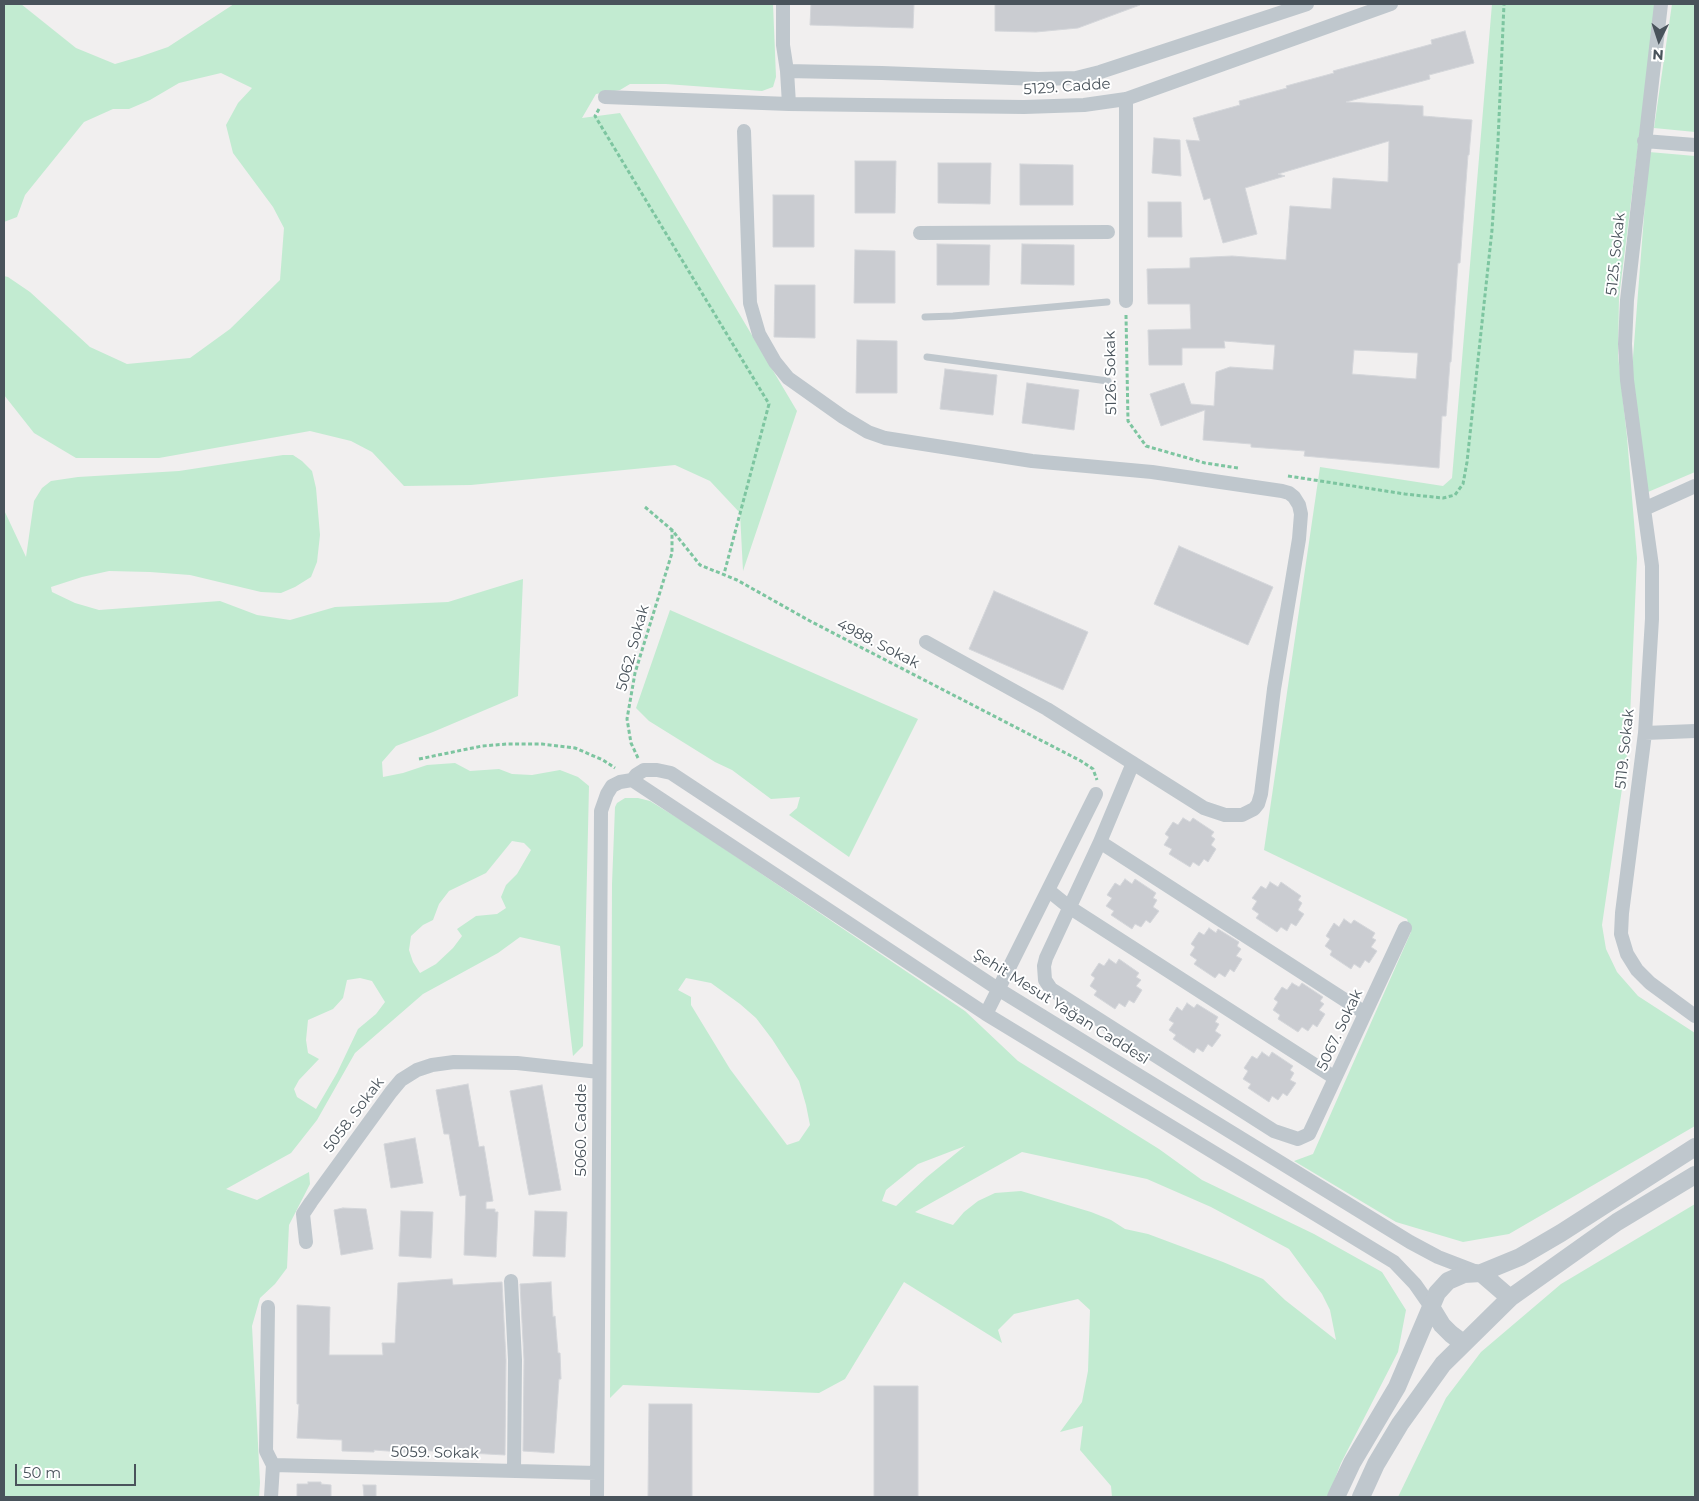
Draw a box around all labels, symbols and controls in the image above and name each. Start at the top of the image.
north arrow [1634,15,1684,65]
text: N [1652,46,1664,64]
street label: 5129. Cadde [1023,75,1111,99]
street label: 5125. Sokak [1603,212,1629,296]
street label: 5126. Sokak [1101,331,1121,415]
street label: 5062. Sokak [613,603,653,693]
street label: 4988. Sokak [834,615,922,673]
street label: 5119. Sokak [1612,708,1638,790]
street label: Şehit Mesut Yağan Caddesi [970,945,1152,1069]
street label: 5067. Sokak [1313,986,1367,1074]
street label: 5058. Sokak [320,1074,388,1156]
street label: 5060. Cadde [573,1083,591,1177]
street label: 5059. Sokak [391,1443,479,1463]
scale bar [18,1454,139,1486]
text: 50 m [23,1463,61,1482]

